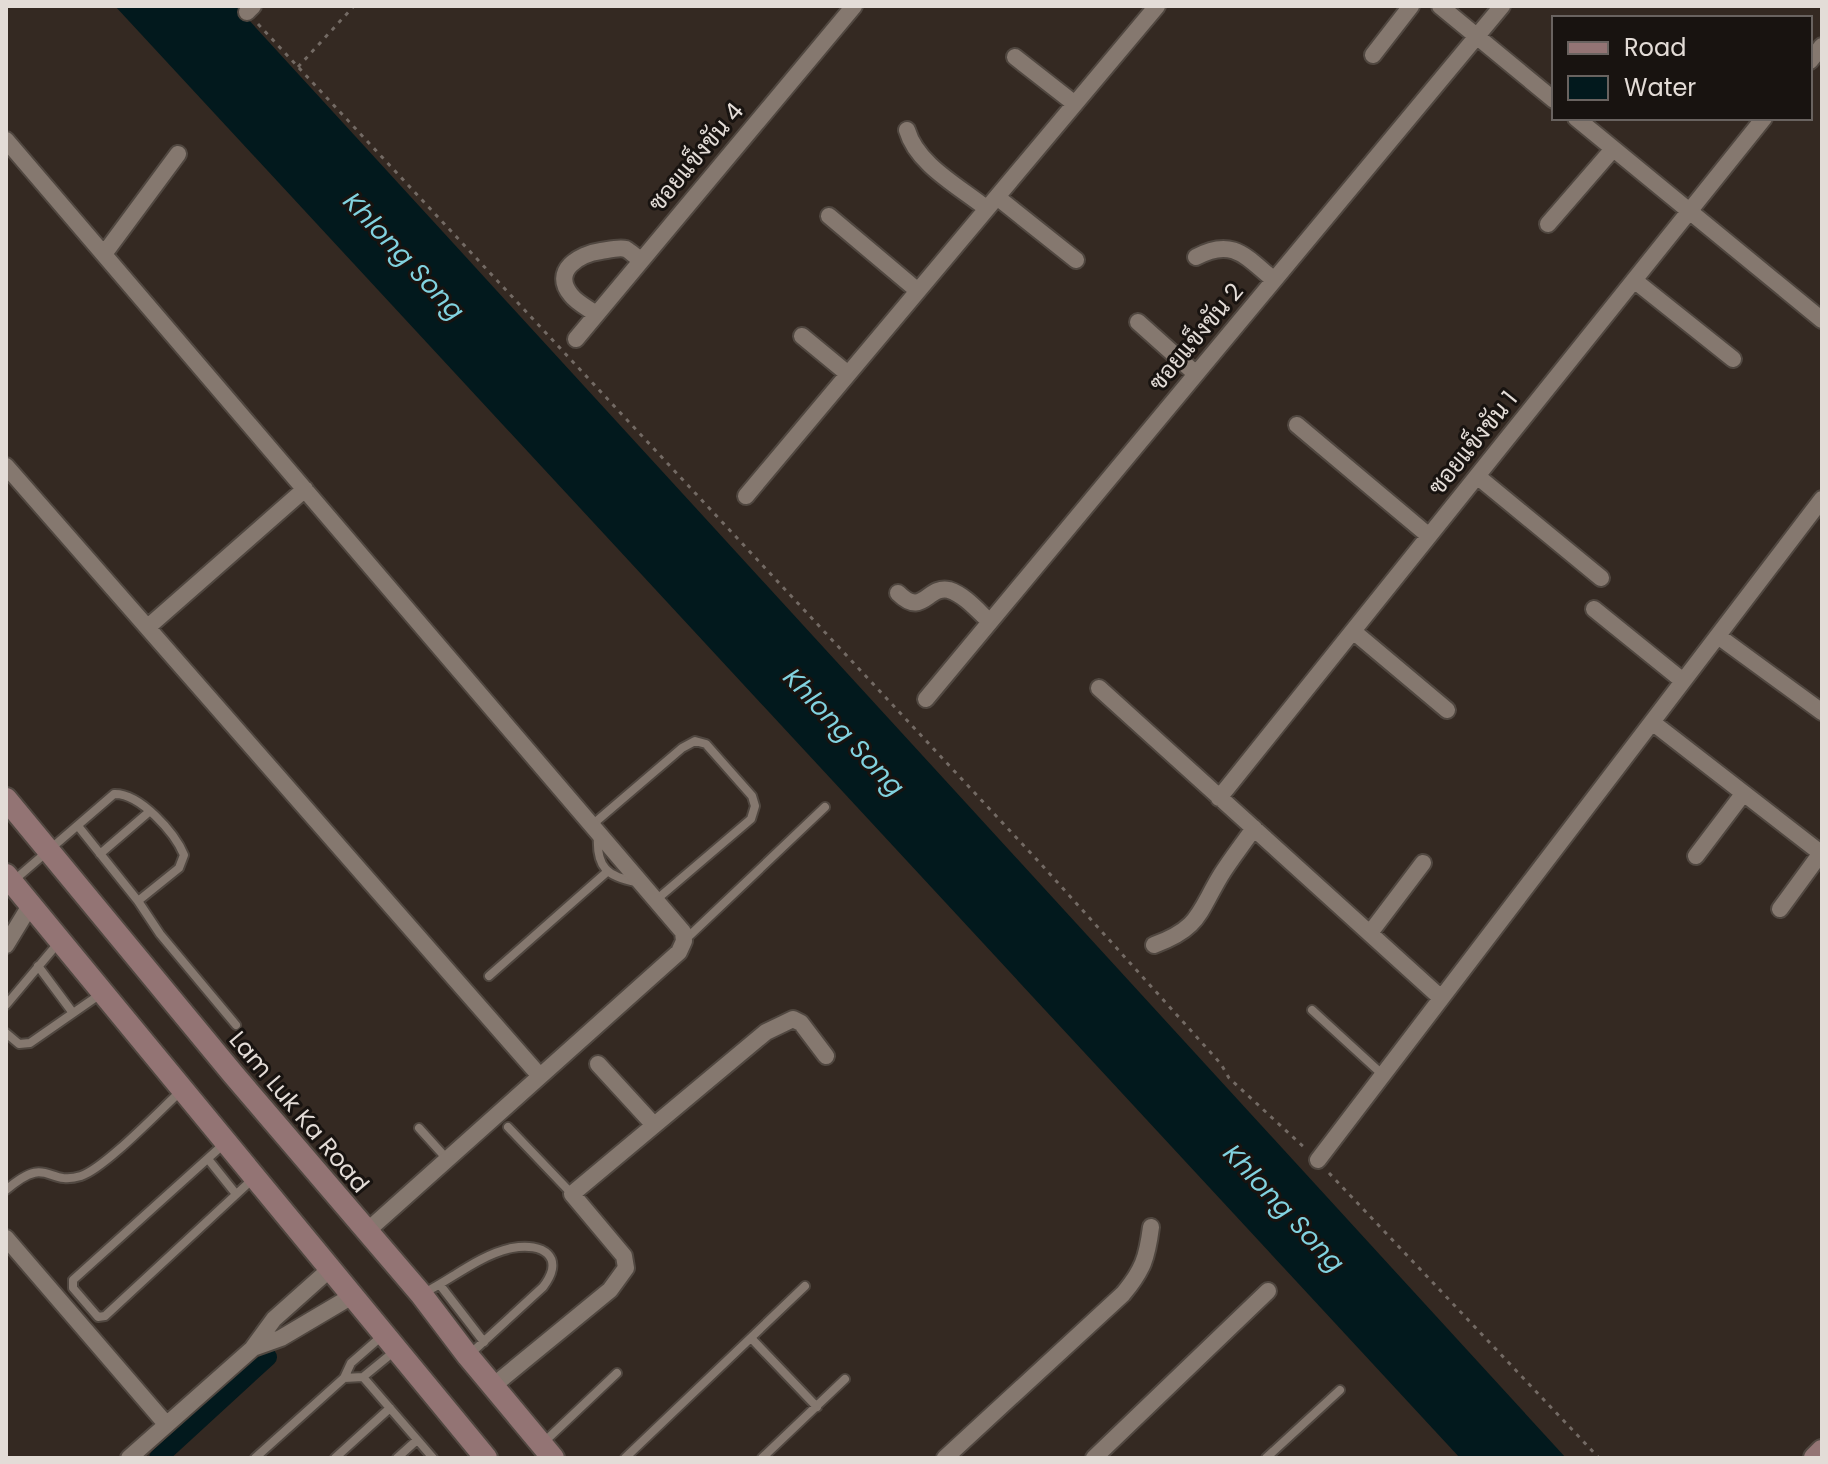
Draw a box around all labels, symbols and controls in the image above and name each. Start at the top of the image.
legend [1552,16,1812,120]
text: Road [1624,31,1686,64]
text: Water [1624,71,1696,104]
street label: ซอยแข็งขัน 4 [640,95,751,218]
water label: Khlong Song [335,184,473,328]
street label: ซอยแข็งขัน 2 [1141,276,1250,398]
street label: ซอยแข็งขัน 1 [1420,384,1525,502]
water label: Khlong Song [775,660,913,804]
street label: Lam Luk Ka Road [222,1024,377,1200]
water label: Khlong Song [1215,1136,1353,1280]

